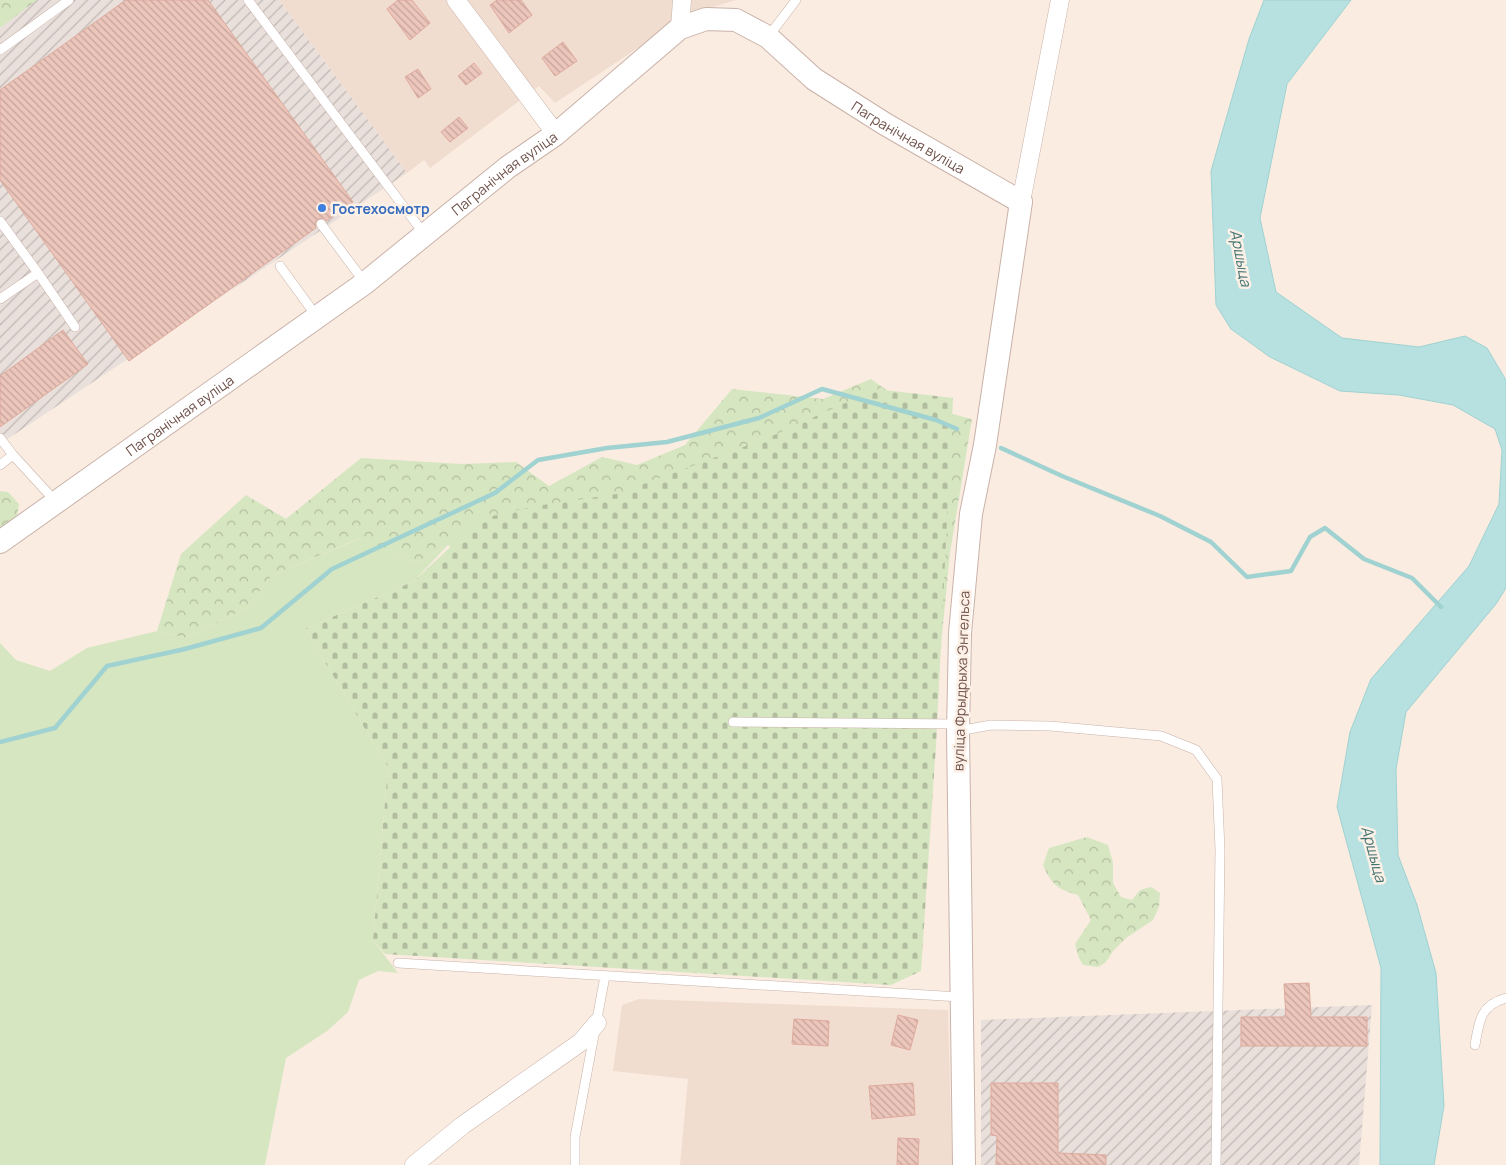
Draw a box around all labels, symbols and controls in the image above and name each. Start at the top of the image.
street label: Пагранічная вуліца [848,96,969,177]
street label: Пагранічная вуліца [447,127,561,219]
place label: Гостехосмотр [332,199,430,218]
marker: Гостехосмотр [316,202,328,214]
water label: Аршыца [1225,228,1257,289]
street label: Пагранічная вуліца [122,370,237,460]
street label: вуліца Фрыдрыха Энгельса [948,591,974,771]
water label: Аршыца [1356,824,1392,885]

